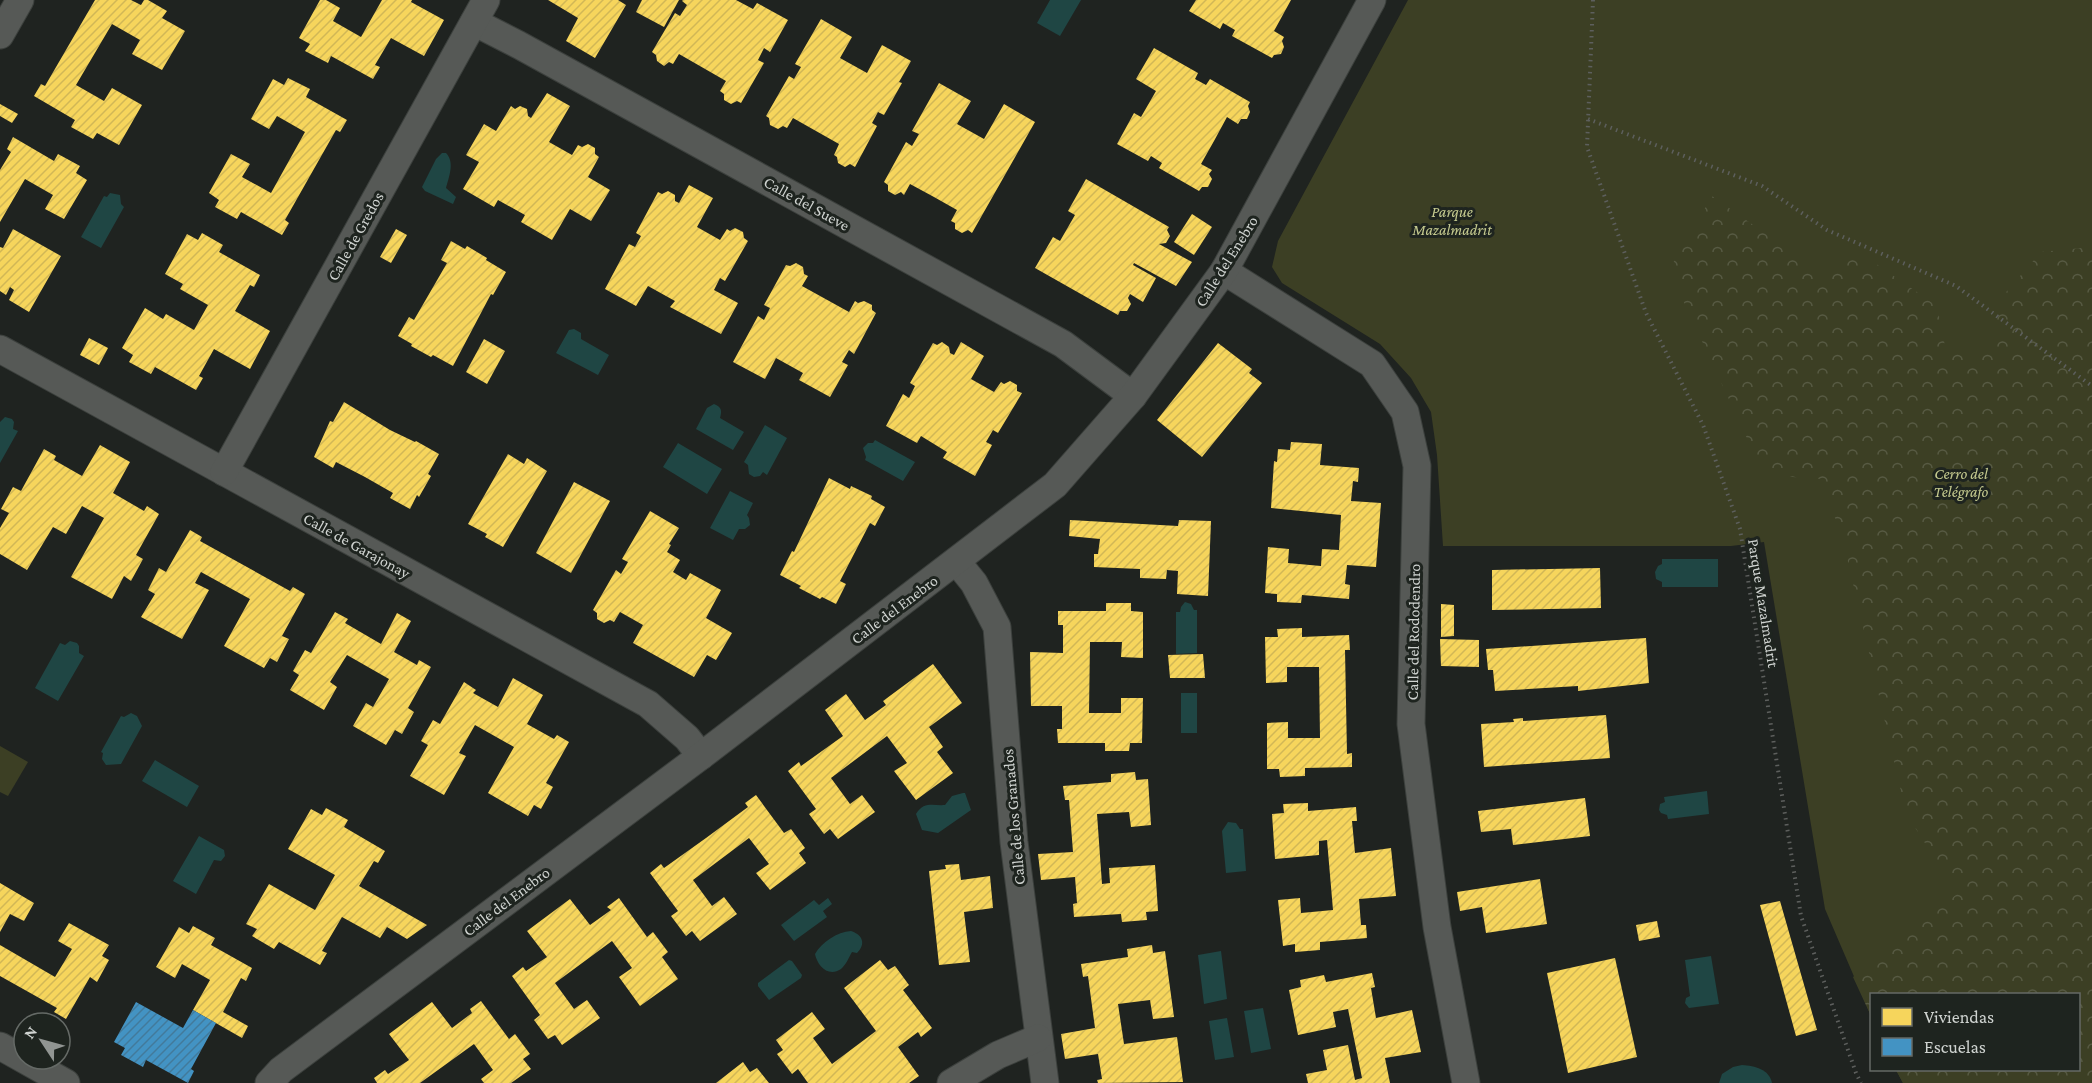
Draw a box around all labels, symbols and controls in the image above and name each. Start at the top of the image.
street label: Calle del Sueve [761,173,852,234]
street label: Calle de Gredos [324,189,387,284]
park label: Parque Mazalmadrit [1411,203,1492,238]
street label: Calle del Enebro [1192,213,1261,310]
park label: Cerro del Telégrafo [1934,465,1989,501]
street label: Calle de Garajonay [300,509,413,583]
street label: Parque Mazalmadrit [1744,537,1782,670]
street label: Calle del Rododendro [1404,564,1423,700]
street label: Calle del Enebro [848,571,941,647]
street label: Calle de los Granados [999,748,1028,886]
street label: Calle del Enebro [460,863,553,939]
legend [1870,993,2080,1071]
text: Viviendas [1924,1007,1994,1027]
north arrow [12,1011,72,1071]
text: N [20,1023,40,1042]
text: Escuelas [1924,1037,1986,1057]

